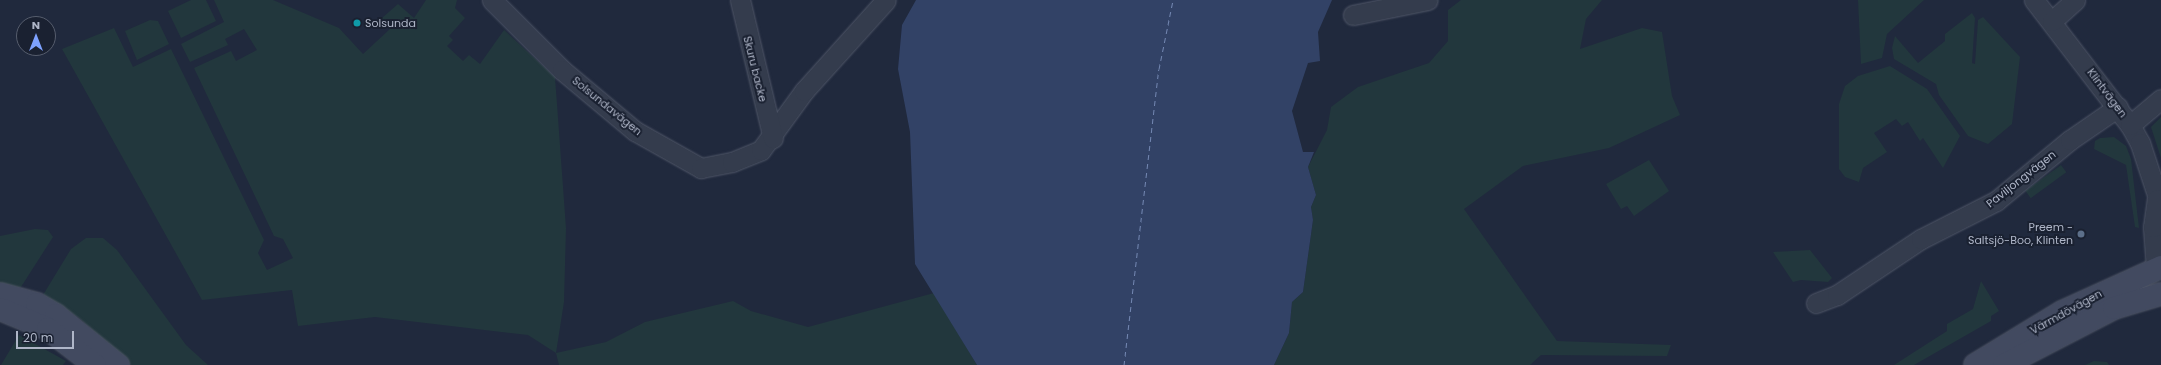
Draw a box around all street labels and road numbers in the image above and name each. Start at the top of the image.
street label: Skuru backe [740,35,770,103]
street label: Klintvägen [2084,66,2130,120]
street label: Solsundavägen [570,74,644,138]
street label: Paviljongvägen [1984,148,2058,210]
street label: Värmdövägen [2028,287,2104,337]

